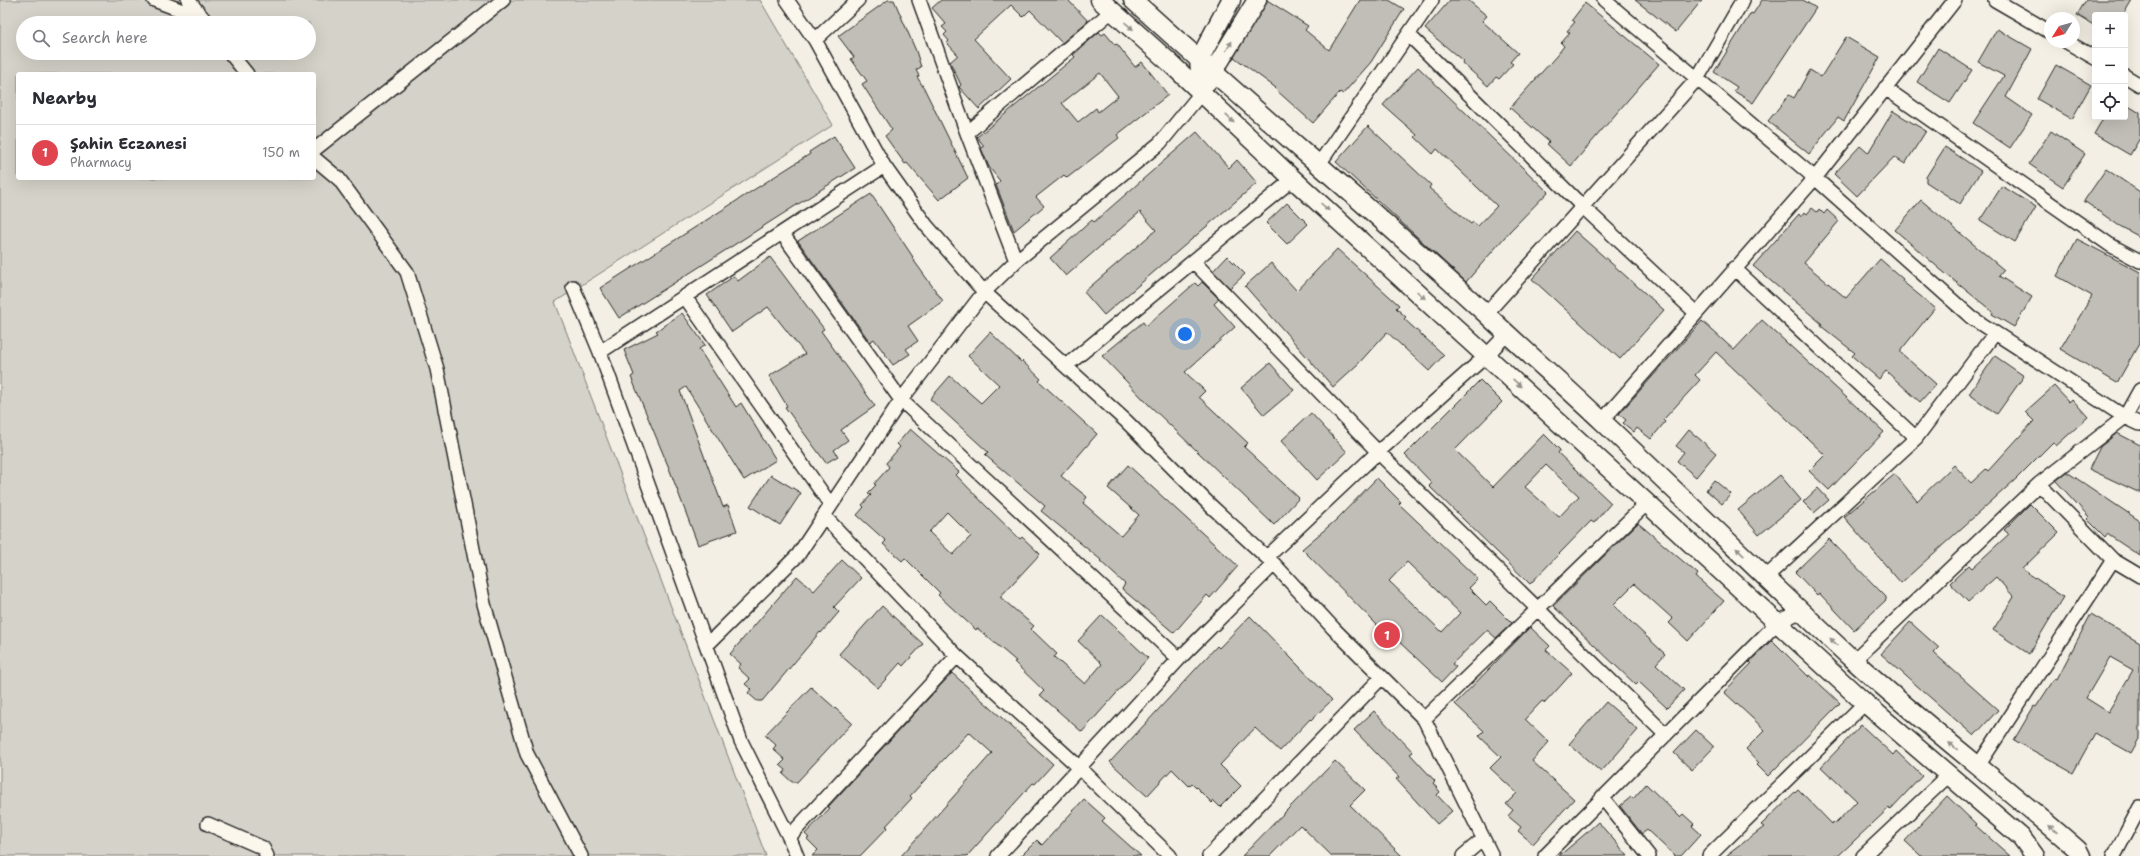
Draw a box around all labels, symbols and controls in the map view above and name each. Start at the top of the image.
north arrow [2044,12,2080,48]
map controls [2092,12,2128,120]
button: + [2092,12,2128,48]
search box [16,16,316,60]
one-way arrow [1124,21,1133,30]
icon: search [30,27,52,49]
text: Search here [62,28,148,48]
one-way arrow [1225,40,1232,52]
button: − [2092,48,2128,84]
button: locate [2092,84,2128,120]
text: Nearby [32,87,97,109]
one-way arrow [1225,114,1235,123]
text: Şahin Eczanesi [70,134,187,154]
text: 1 [42,144,48,161]
text: 150 m [262,144,300,161]
text: Pharmacy [70,154,132,171]
one-way arrow [1319,203,1330,212]
one-way arrow [1416,290,1426,300]
your location [1175,324,1195,344]
one-way arrow [1512,378,1522,387]
one-way arrow [1735,548,1745,557]
pin: 1 [1374,620,1400,650]
one-way arrow [1829,637,1839,647]
one-way arrow [1948,741,1959,750]
one-way arrow [2048,824,2058,833]

